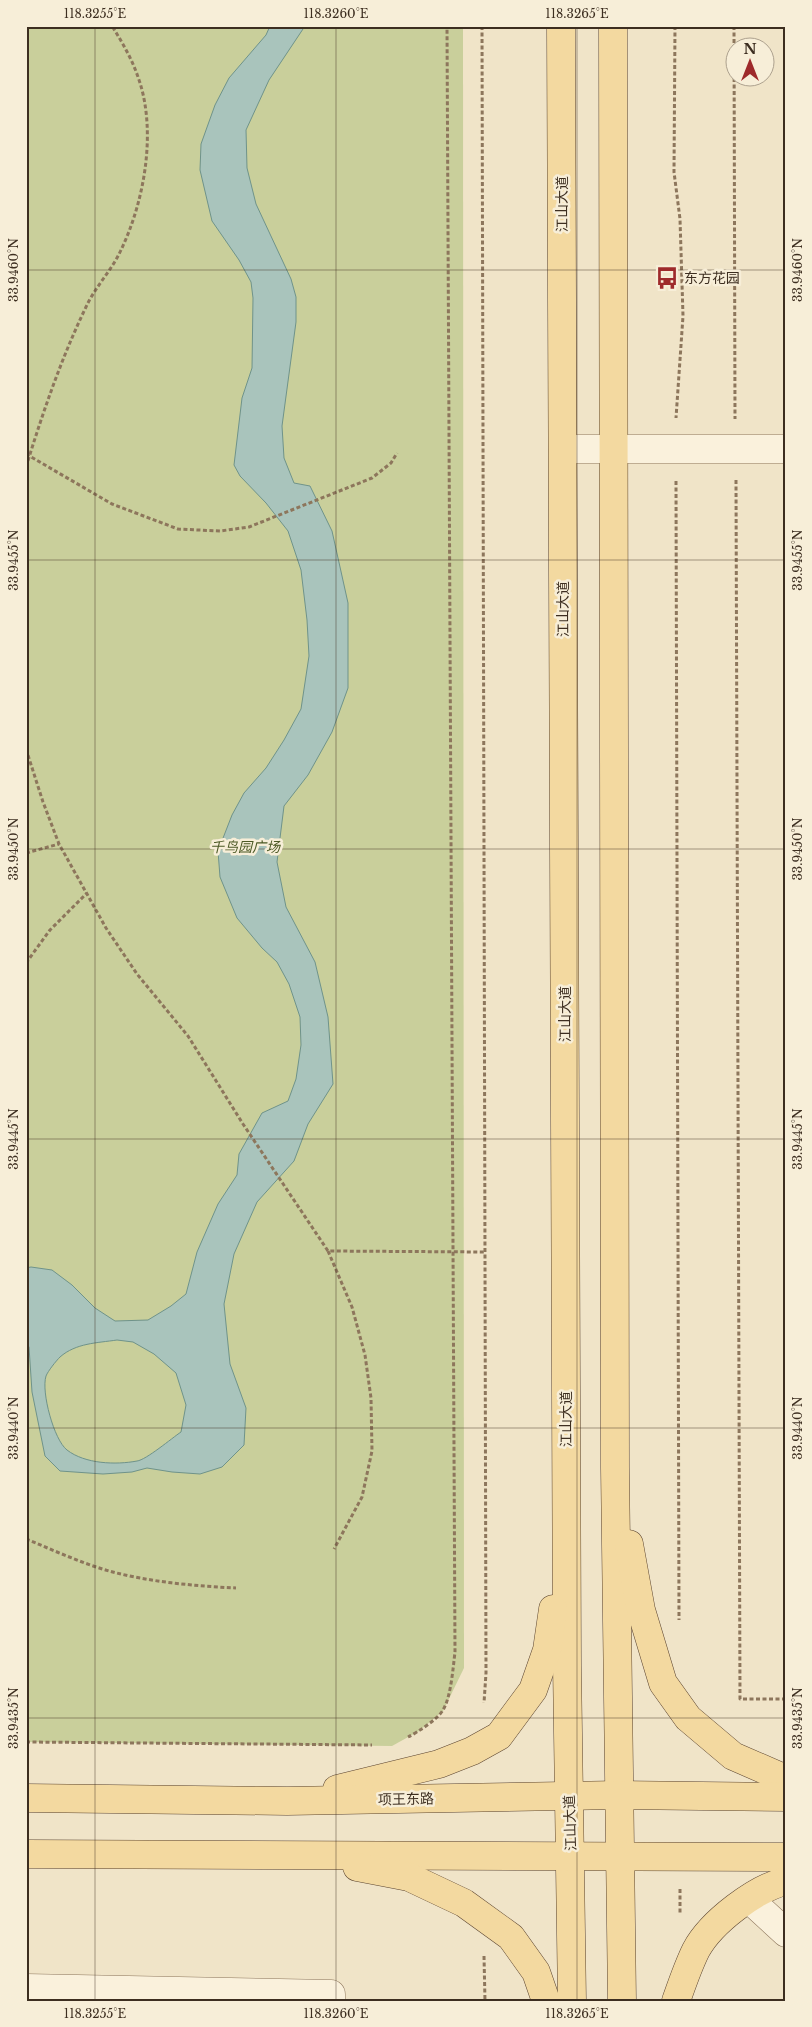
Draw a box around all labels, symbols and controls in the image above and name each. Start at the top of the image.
text: 118.3255°E [64,6,127,21]
text: 118.3260°E [303,6,369,21]
text: 118.3265°E [545,6,609,21]
north arrow [724,38,774,88]
text: N [743,40,757,58]
street label: 江山大道 [553,176,571,232]
text: 33.9460°N [6,238,21,302]
text: 33.9460°N [790,238,805,302]
bus stop icon: 东方花园 [654,265,680,291]
place label: 东方花园 [684,269,740,287]
text: 33.9455°N [6,529,21,591]
text: 33.9455°N [790,529,805,591]
street label: 江山大道 [554,581,572,637]
text: 33.9450°N [6,817,21,881]
text: 33.9450°N [790,817,805,881]
park label: 千鸟园广场 [210,838,281,856]
street label: 江山大道 [556,986,574,1042]
text: 33.9445°N [6,1108,21,1170]
text: 33.9445°N [790,1108,805,1170]
street label: 江山大道 [557,1391,575,1447]
text: 33.9440°N [6,1396,21,1460]
text: 33.9440°N [790,1396,805,1460]
text: 33.9435°N [6,1687,21,1749]
text: 33.9435°N [790,1687,805,1749]
street label: 项王东路 [378,1790,434,1808]
street label: 江山大道 [560,1795,580,1851]
text: 118.3255°E [64,2006,127,2021]
text: 118.3260°E [303,2006,369,2021]
text: 118.3265°E [545,2006,609,2021]

